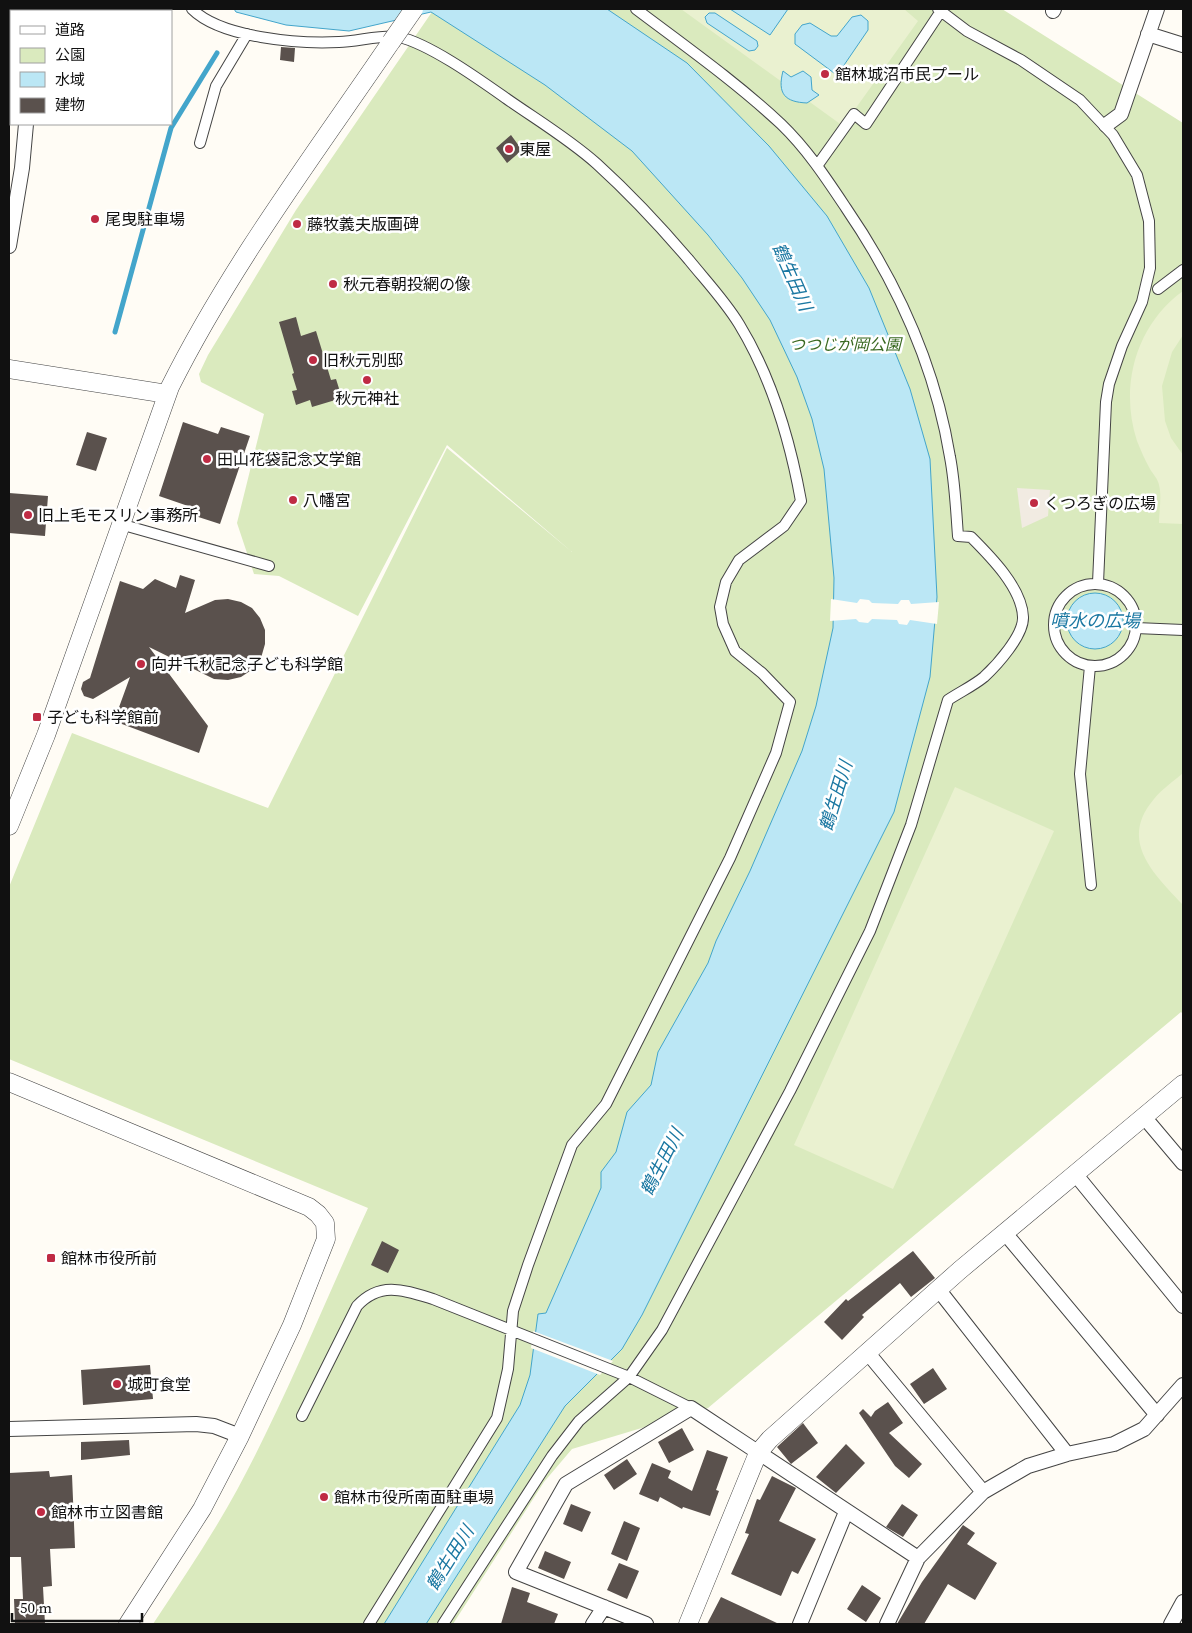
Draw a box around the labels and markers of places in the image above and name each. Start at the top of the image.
place label: 館林城沼市民プール [835,63,979,85]
marker: 館林城沼市民プール [819,68,831,80]
place label: 東屋 [519,138,551,160]
marker: 東屋 [503,143,515,155]
place label: 尾曳駐車場 [105,208,185,230]
marker: 尾曳駐車場 [89,213,101,225]
place label: 藤牧義夫版画碑 [307,213,419,235]
marker: 藤牧義夫版画碑 [291,218,303,230]
place label: 秋元春朝投網の像 [343,273,471,295]
marker: 秋元春朝投網の像 [327,278,339,290]
place label: 旧秋元別邸 [323,349,403,371]
marker: 旧秋元別邸 [307,354,319,366]
marker: 秋元神社 [361,374,373,386]
place label: 秋元神社 [335,387,399,409]
place label: 田山花袋記念文学館 [217,448,361,470]
marker: 田山花袋記念文学館 [201,453,213,465]
place label: 八幡宮 [303,489,351,511]
place label: くつろぎの広場 [1044,492,1156,514]
marker: 八幡宮 [287,494,299,506]
marker: くつろぎの広場 [1028,497,1040,509]
place label: 旧上毛モスリン事務所 [38,504,198,526]
marker: 旧上毛モスリン事務所 [22,509,34,521]
place label: 向井千秋記念子ども科学館 [151,653,343,675]
marker: 向井千秋記念子ども科学館 [135,658,147,670]
place label: 子ども科学館前 [47,706,159,728]
marker: 子ども科学館前 [31,711,43,723]
place label: 館林市役所前 [61,1247,157,1269]
marker: 館林市役所前 [45,1252,57,1264]
place label: 城町食堂 [127,1373,191,1395]
marker: 城町食堂 [111,1378,123,1390]
place label: 館林市役所南面駐車場 [334,1486,494,1508]
marker: 館林市役所南面駐車場 [318,1491,330,1503]
place label: 館林市立図書館 [51,1501,163,1523]
marker: 館林市立図書館 [35,1506,47,1518]

